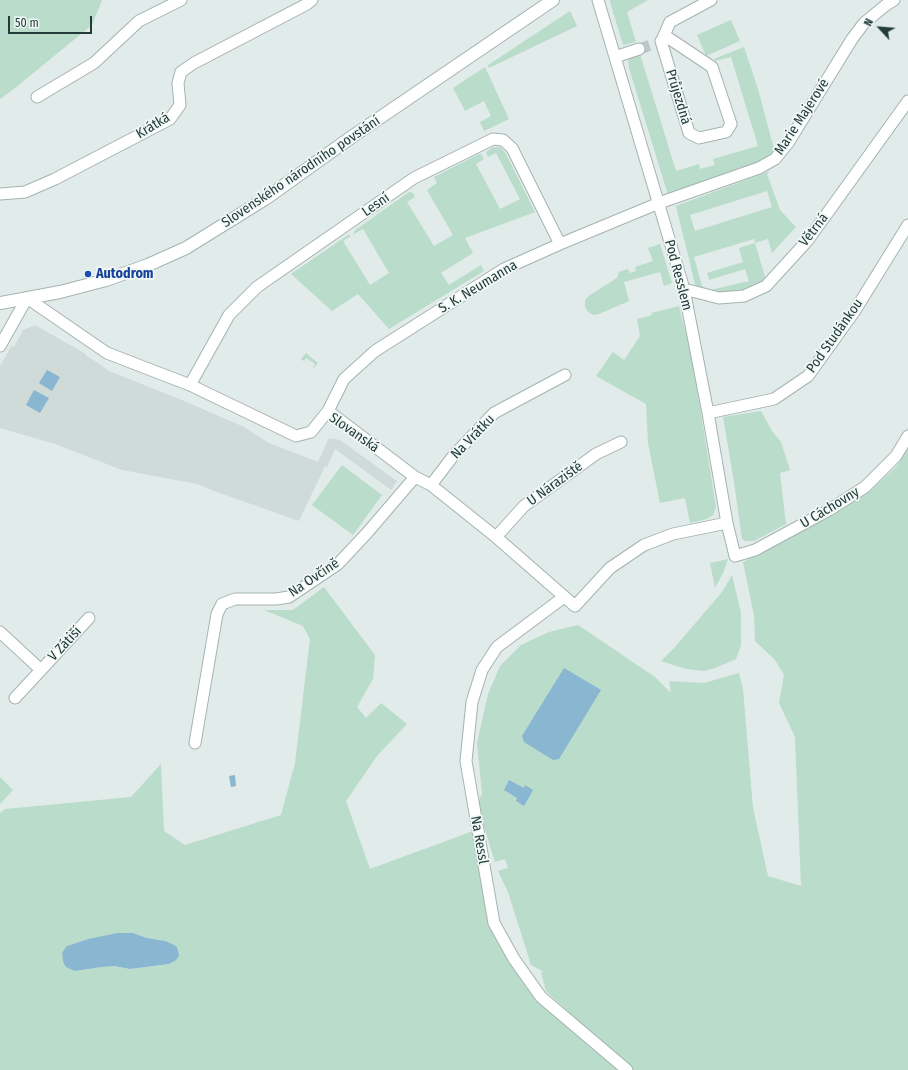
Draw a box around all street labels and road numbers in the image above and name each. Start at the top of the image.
street label: Průjezdná [662,67,694,127]
street label: Marie Majerové [771,76,833,158]
street label: Krátká [133,109,173,143]
street label: Slovenského národního povstání [219,113,383,231]
street label: Lesní [359,190,393,220]
street label: Větrná [796,210,832,250]
street label: Pod Resslem [661,238,695,312]
street label: S. K. Neumanna [436,257,520,317]
street label: Pod Studánkou [803,296,867,376]
street label: Slovanská [326,410,382,456]
street label: Na Vrátku [448,411,498,463]
street label: U Náraziště [524,458,586,510]
street label: U Cáchovny [797,484,863,532]
street label: Na Ovčíně [285,555,343,601]
street label: V Zátiší [45,623,85,665]
street label: Na Ressl [467,815,491,865]

